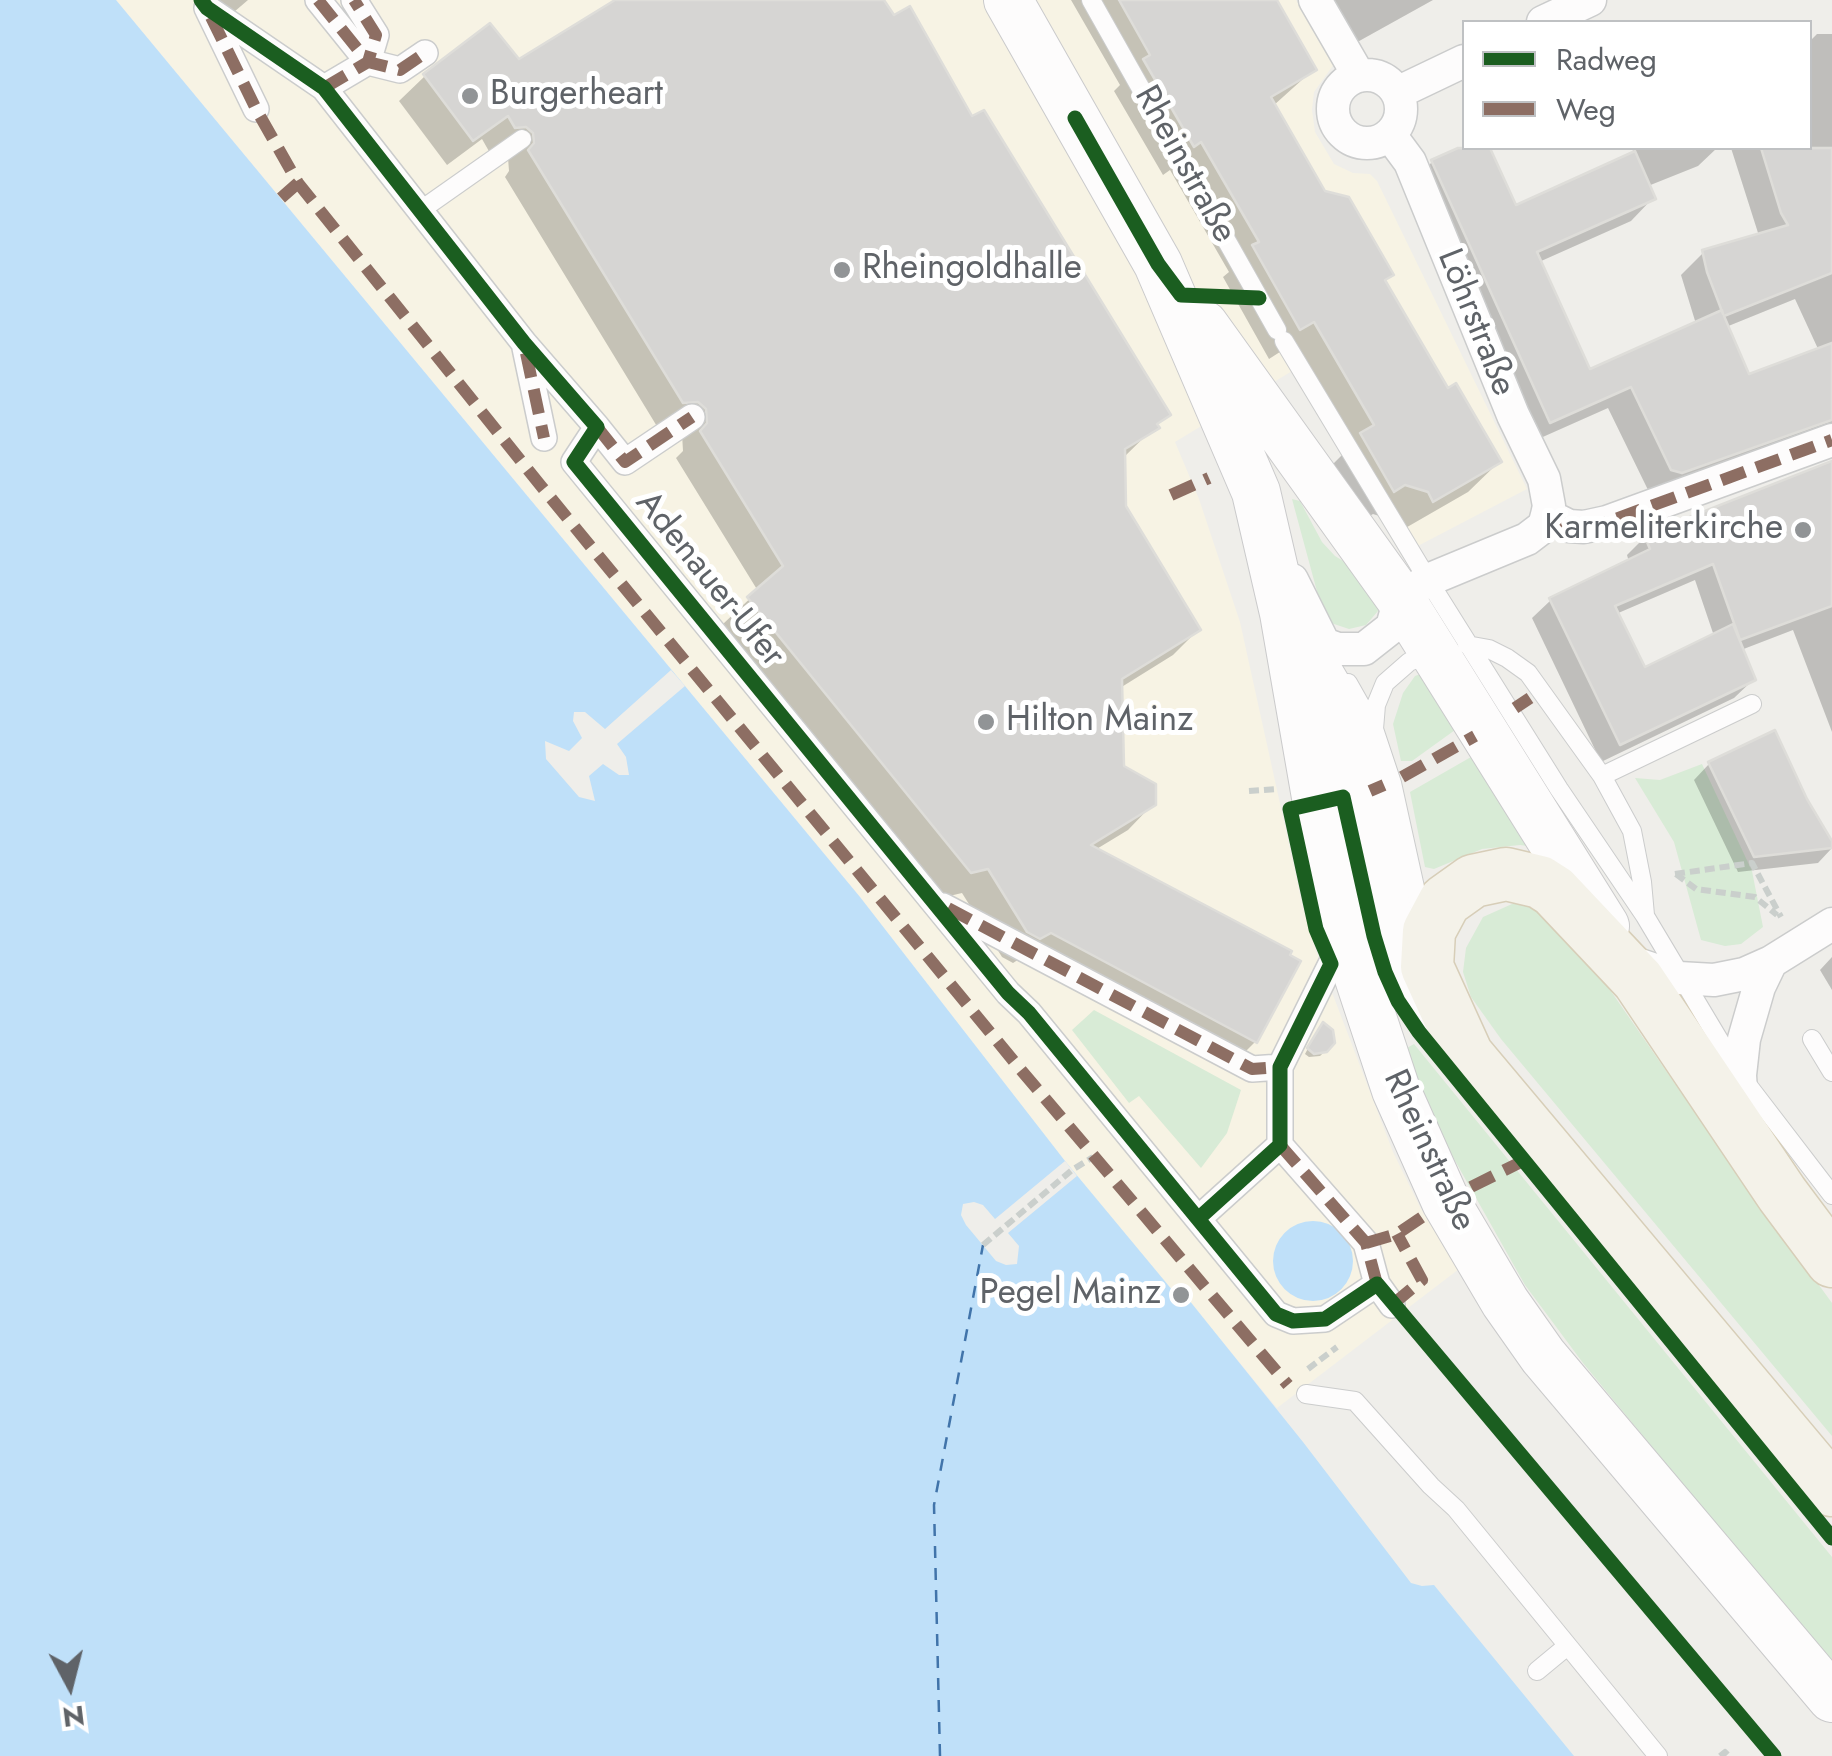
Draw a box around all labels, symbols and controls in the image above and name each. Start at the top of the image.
legend [1462,20,1812,150]
text: Radweg [1556,38,1657,81]
place label: Burgerheart [490,75,663,117]
street label: Rheinstraße [1124,79,1244,251]
marker: Burgerheart [459,85,481,107]
text: Weg [1556,88,1616,131]
street label: Löhrstraße [1427,244,1523,402]
place label: Rheingoldhalle [862,249,1082,291]
marker: Rheingoldhalle [831,259,853,281]
street label: Adenauer-Ufer [625,484,793,676]
place label: Karmeliterkirche [1544,509,1783,551]
marker: Karmeliterkirche [1792,519,1814,541]
place label: Hilton Mainz [1006,701,1193,743]
marker: Hilton Mainz [975,711,997,733]
street label: Rheinstraße [1372,1064,1484,1238]
place label: Pegel Mainz [980,1274,1161,1316]
marker: Pegel Mainz [1170,1284,1192,1306]
north arrow [20,1636,120,1736]
text: N [60,1695,87,1738]

